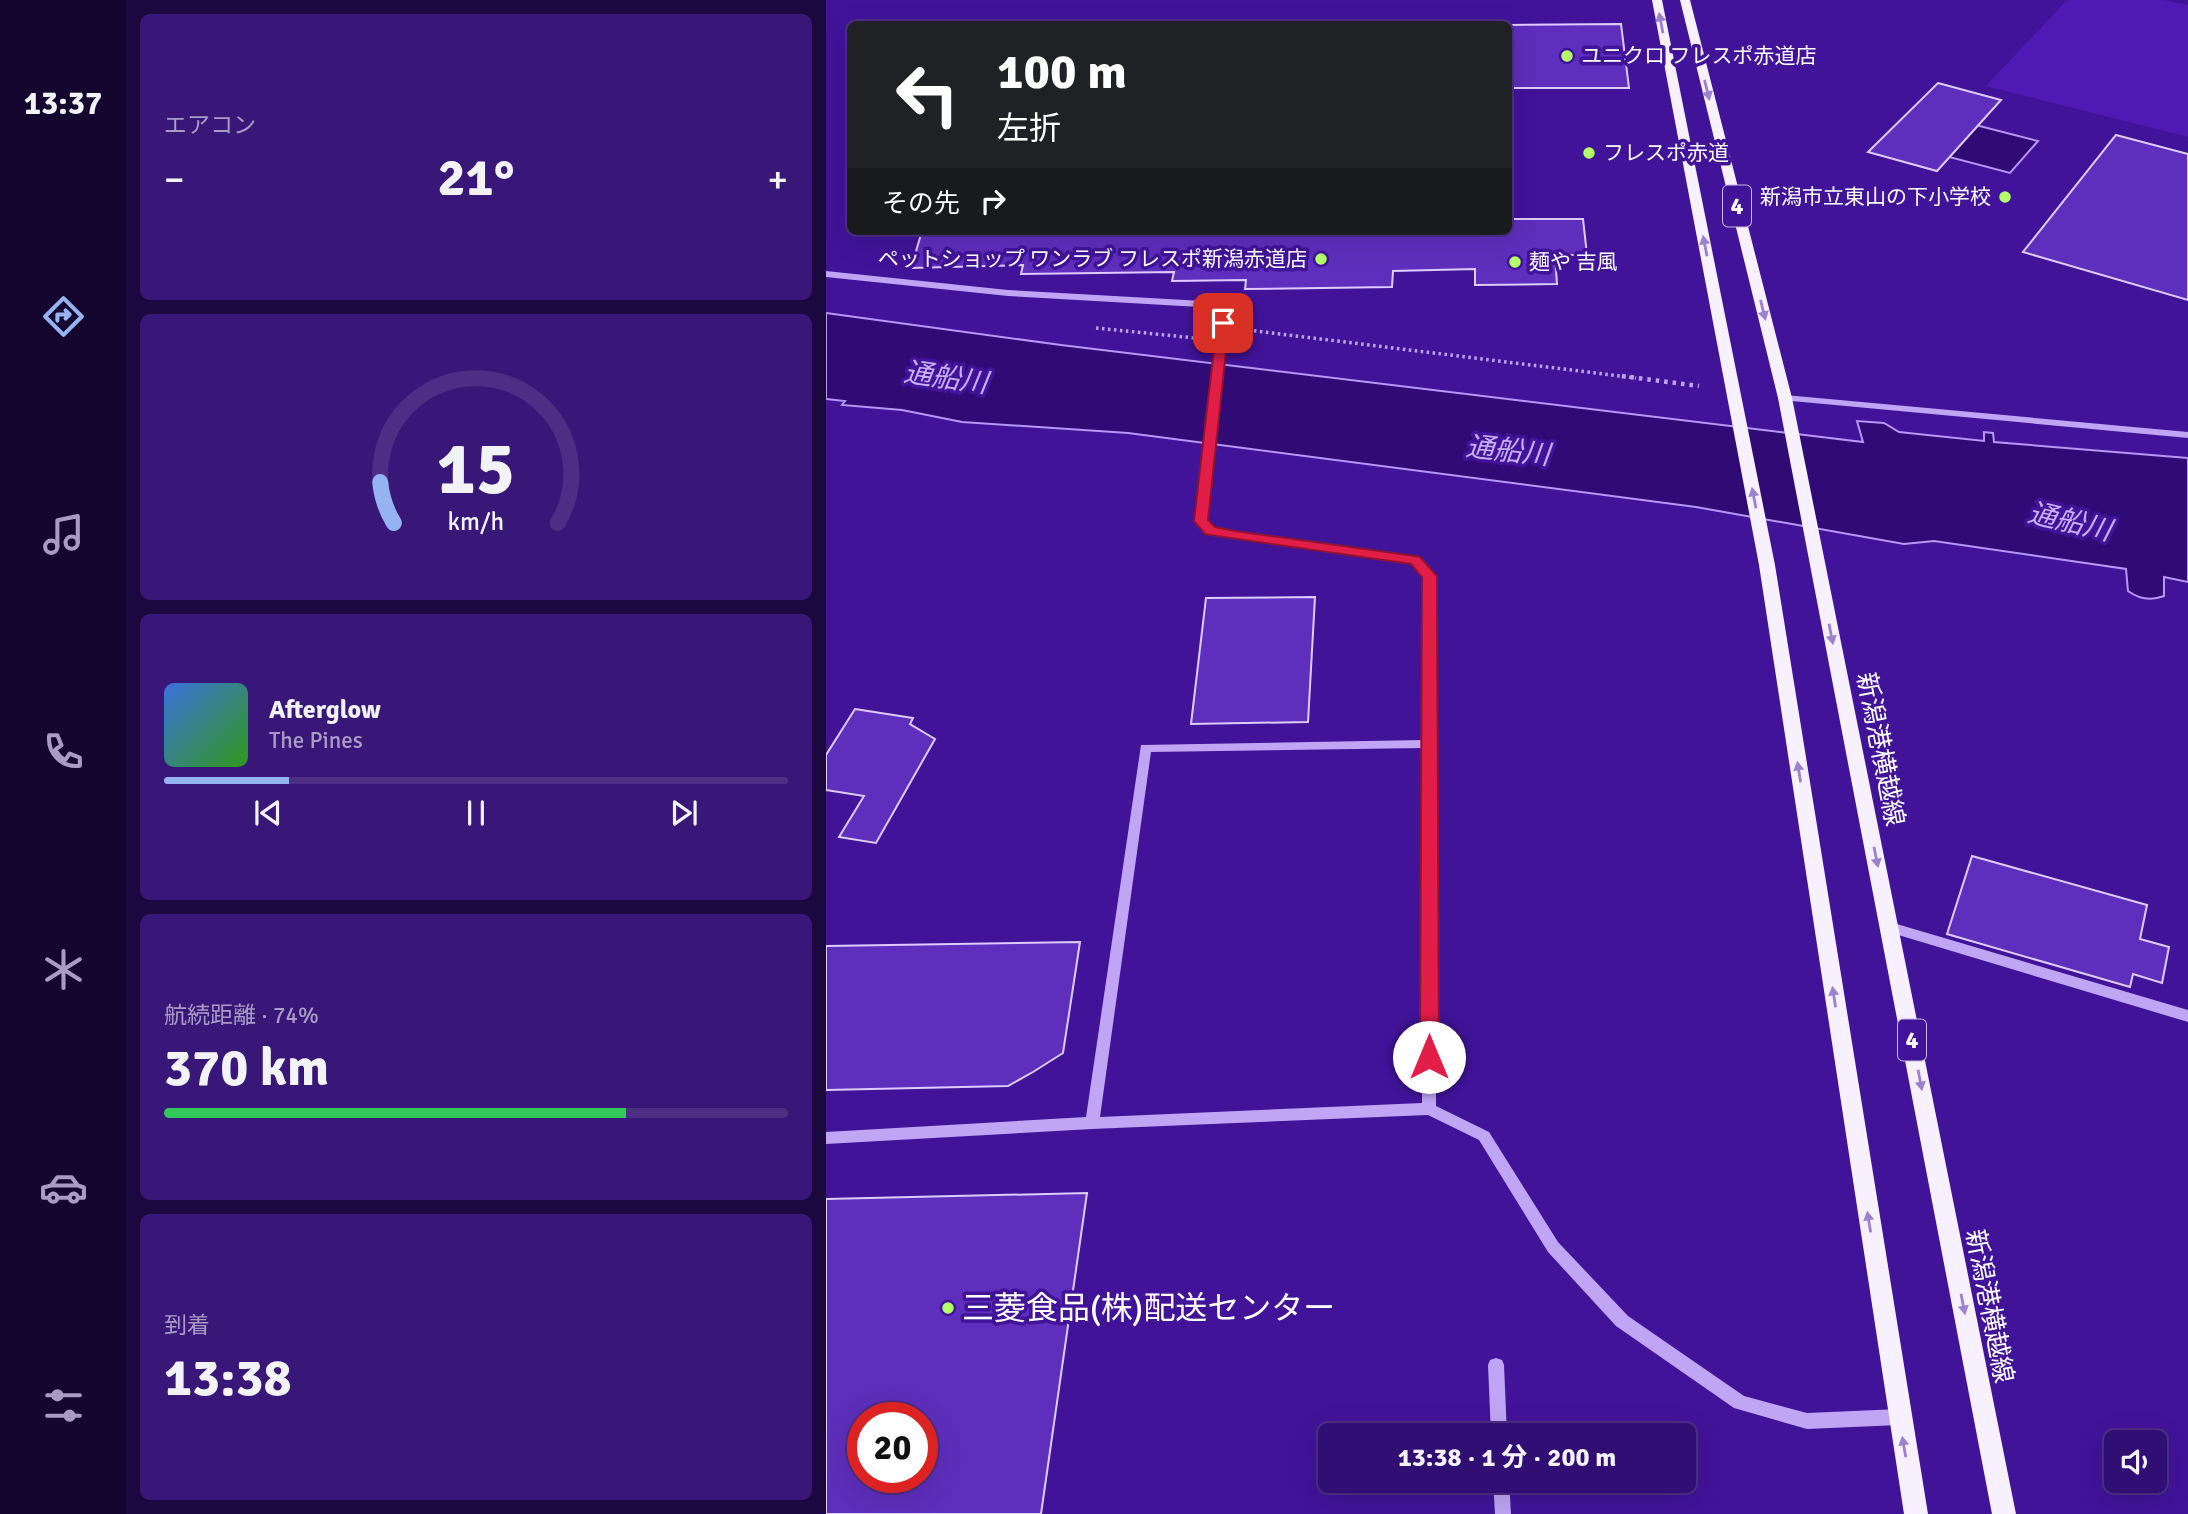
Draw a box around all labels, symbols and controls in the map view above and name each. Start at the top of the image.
one-way arrow [1656,12,1667,34]
text: 100 m [997,42,1127,102]
place label: ユニクロ フレスポ赤道店 [1581,43,1817,69]
marker: ユニクロ フレスポ赤道店 [1559,48,1575,64]
icon: left [882,49,973,140]
one-way arrow [1702,79,1713,101]
text: 13:37 [24,84,102,123]
text: 左折 [997,109,1061,148]
text: エアコン [164,111,256,140]
place label: フレスポ赤道 [1603,140,1729,166]
marker: フレスポ赤道 [1581,145,1597,161]
text: 21° [438,146,514,210]
text: − [164,156,185,203]
text: + [767,156,788,203]
icon: right [974,182,1012,220]
place label: 新潟市立東山の下小学校 [1760,184,1991,210]
road number: 4 [1723,186,1751,226]
text: その先 [882,188,960,220]
marker: 新潟市立東山の下小学校 [1997,189,2013,205]
one-way arrow [1699,235,1710,257]
place label: ペットショップ ワンラブ フレスポ新潟赤道店 [878,246,1307,272]
place label: 麺や 吉風 [1529,249,1618,275]
marker: ペットショップ ワンラブ フレスポ新潟赤道店 [1313,251,1329,267]
marker: 麺や 吉風 [1507,254,1523,270]
icon: directions [39,292,88,341]
pin [1193,293,1253,353]
one-way arrow [1758,300,1769,322]
icon: arrive [1204,304,1242,342]
water label: 通船川 [902,355,993,401]
text: 15 [437,425,515,514]
water label: 通船川 [1464,430,1554,473]
one-way arrow [1748,487,1759,509]
water label: 通船川 [2025,496,2117,549]
text: km/h [448,506,504,537]
icon: music [39,510,88,559]
one-way arrow [1826,623,1837,645]
street label: 新潟港横越線 [1849,670,1911,829]
text: Afterglow [269,694,381,726]
text: The Pines [269,726,363,755]
icon: phone [39,727,88,776]
one-way arrow [1793,761,1804,783]
icon: previous [249,794,287,832]
icon: pause [457,794,495,832]
icon: next [665,794,703,832]
one-way arrow [1870,846,1881,868]
icon: climate [39,945,88,994]
one-way arrow [1828,986,1839,1008]
text: 航続距離 · 74% [164,1001,319,1030]
position arrow [1392,1020,1466,1094]
road number: 4 [1898,1020,1926,1060]
text: 370 km [164,1036,329,1100]
one-way arrow [1914,1070,1925,1092]
icon: car [39,1163,88,1212]
one-way arrow [1863,1211,1874,1233]
street label: 新潟港横越線 [1958,1227,2020,1386]
place label: 三菱食品(株)配送センター [962,1289,1335,1328]
one-way arrow [1958,1293,1969,1315]
marker: 三菱食品(株)配送センター [940,1300,956,1316]
text: 到着 [164,1311,210,1340]
text: 13:38 [164,1346,292,1410]
icon: filters [39,1381,88,1430]
speed limit sign: 20 [847,1402,938,1493]
map controls [2104,1430,2167,1493]
button: sound [2104,1430,2167,1493]
one-way arrow [1898,1436,1909,1458]
text: 13:38 · 1 分 · 200 m [1398,1442,1616,1474]

